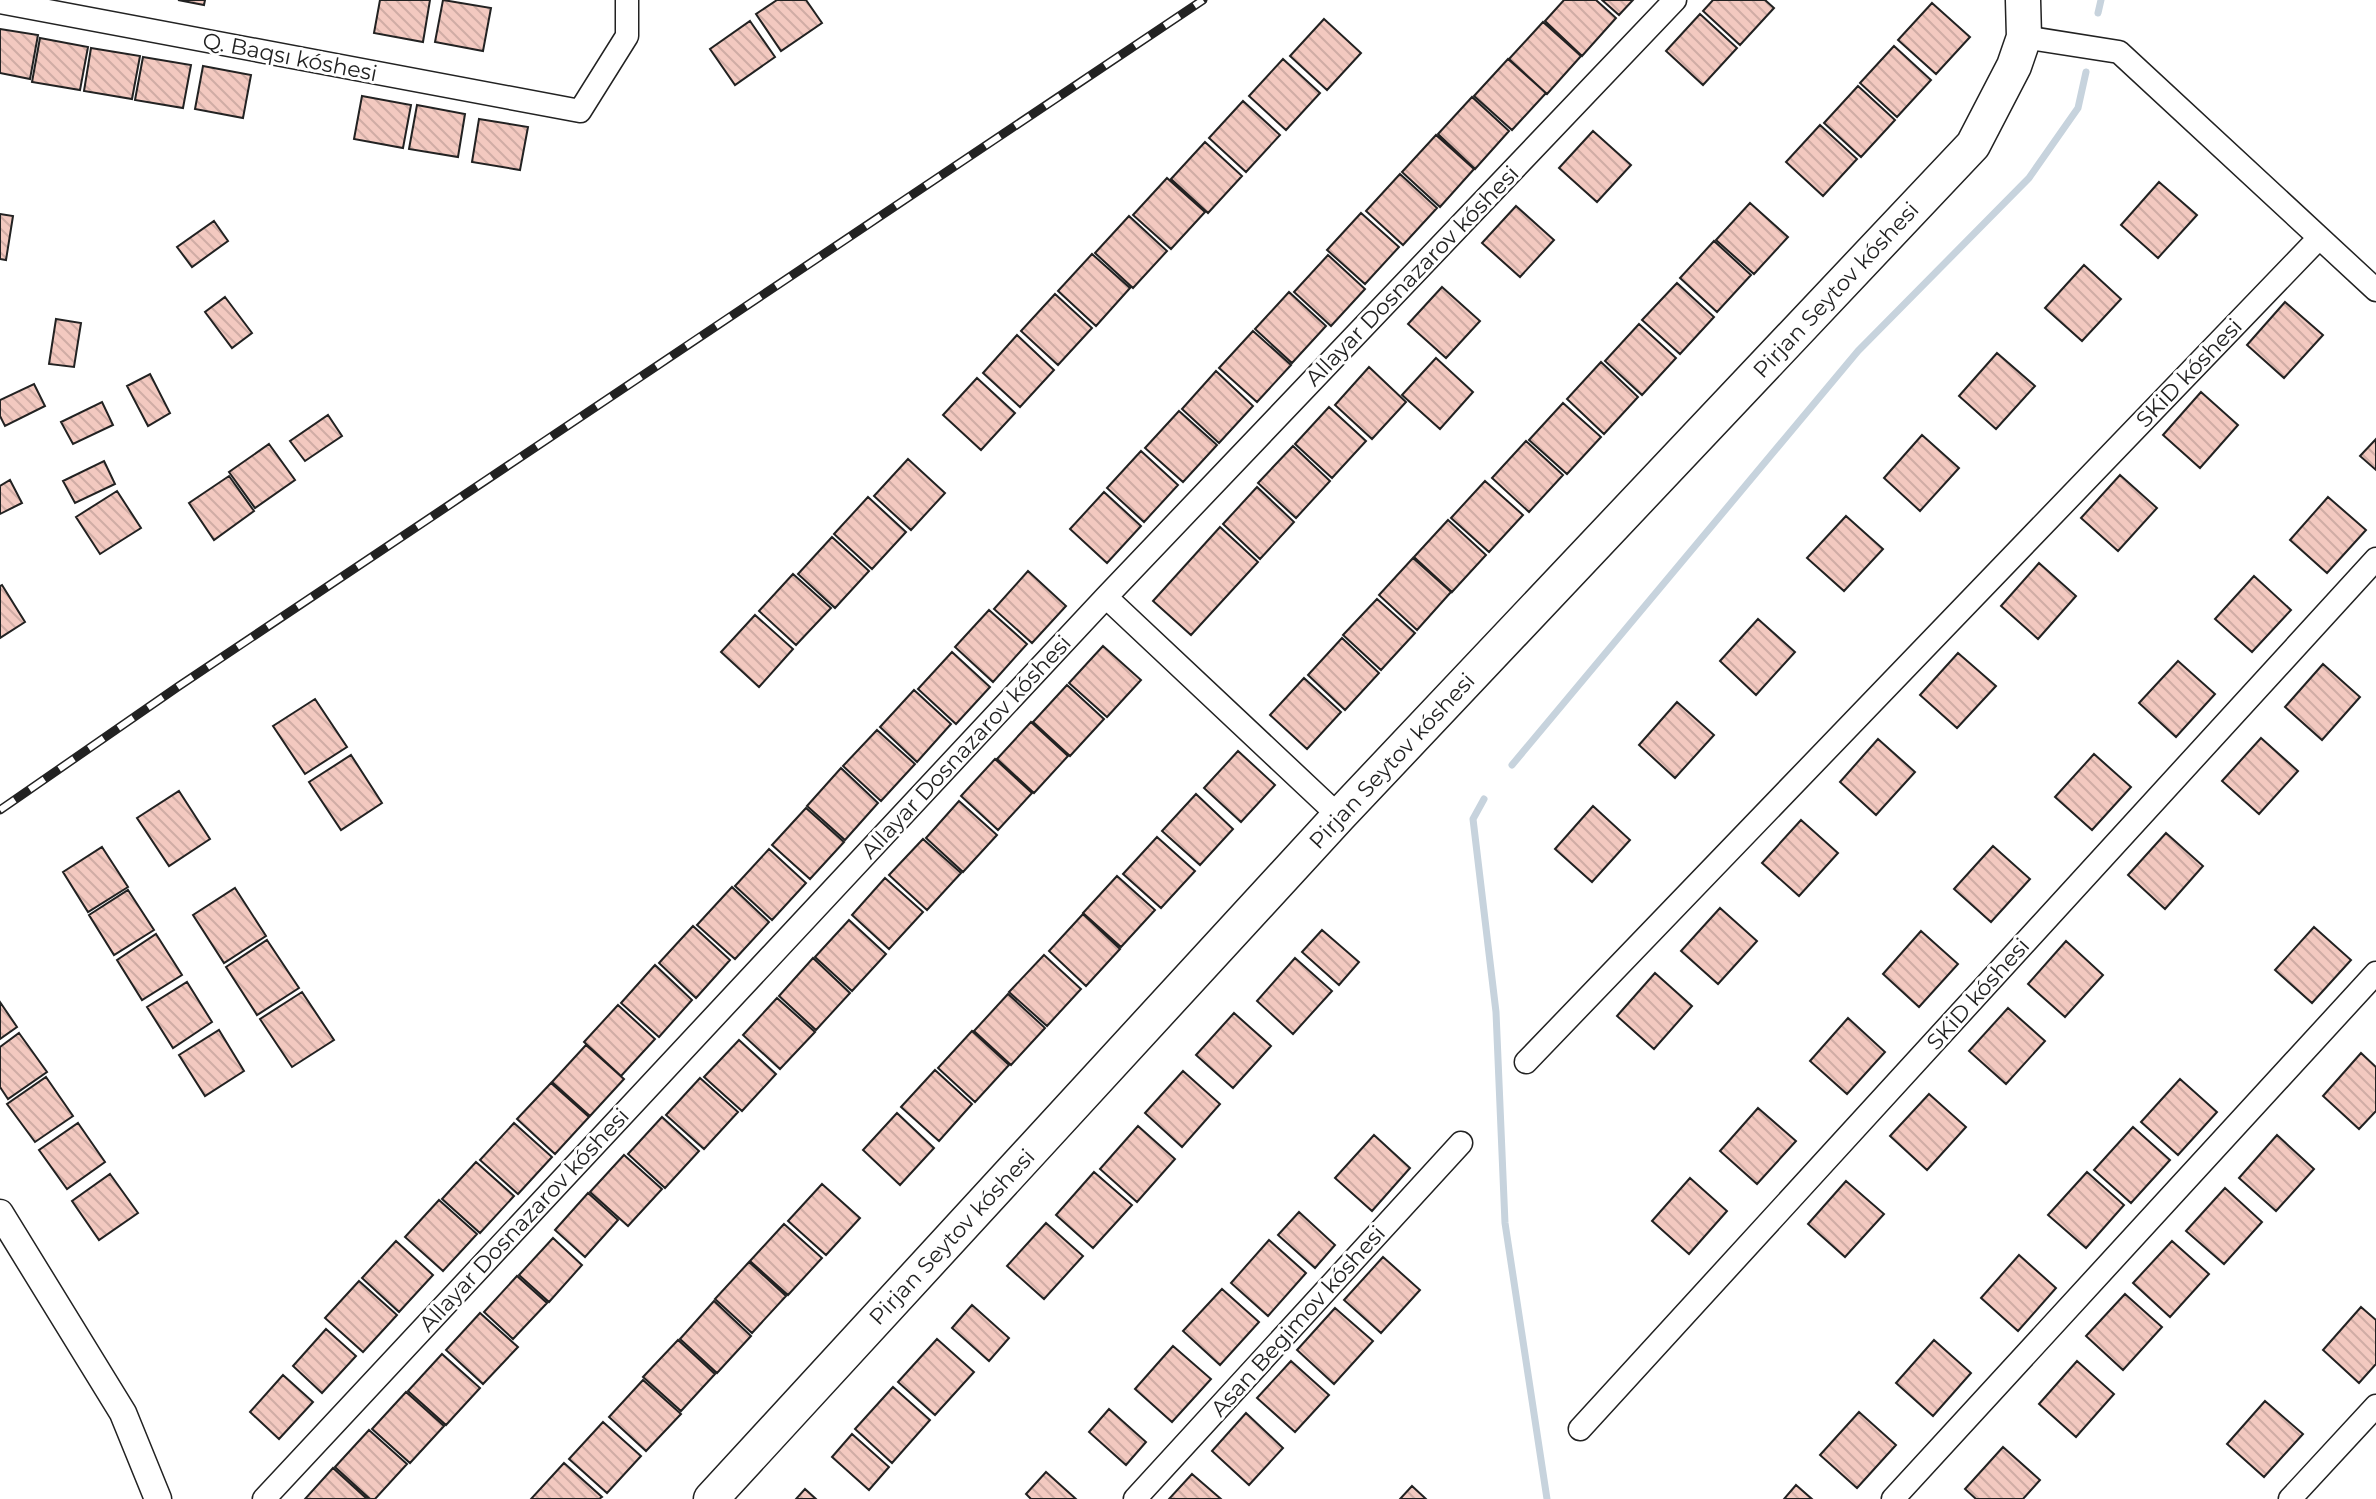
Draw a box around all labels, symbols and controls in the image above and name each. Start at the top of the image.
street label: Q. Baqsı kóshesi [200,27,380,87]
street label: Allayar Dosnazarov kóshesi [1300,160,1524,392]
street label: Pirjan Seytov kóshesi [1747,196,1925,384]
street label: SKiD kóshesi [2130,313,2248,433]
street label: Allayar Dosnazarov kóshesi [855,630,1077,864]
street label: Pirjan Seytov kóshesi [1303,667,1481,855]
street label: SKiD kóshesi [1921,933,2035,1055]
street label: Allayar Dosnazarov kóshesi [413,1103,635,1337]
street label: Pirjan Seytov kóshesi [863,1143,1041,1331]
street label: Asan Begimov kóshesi [1205,1220,1391,1422]

